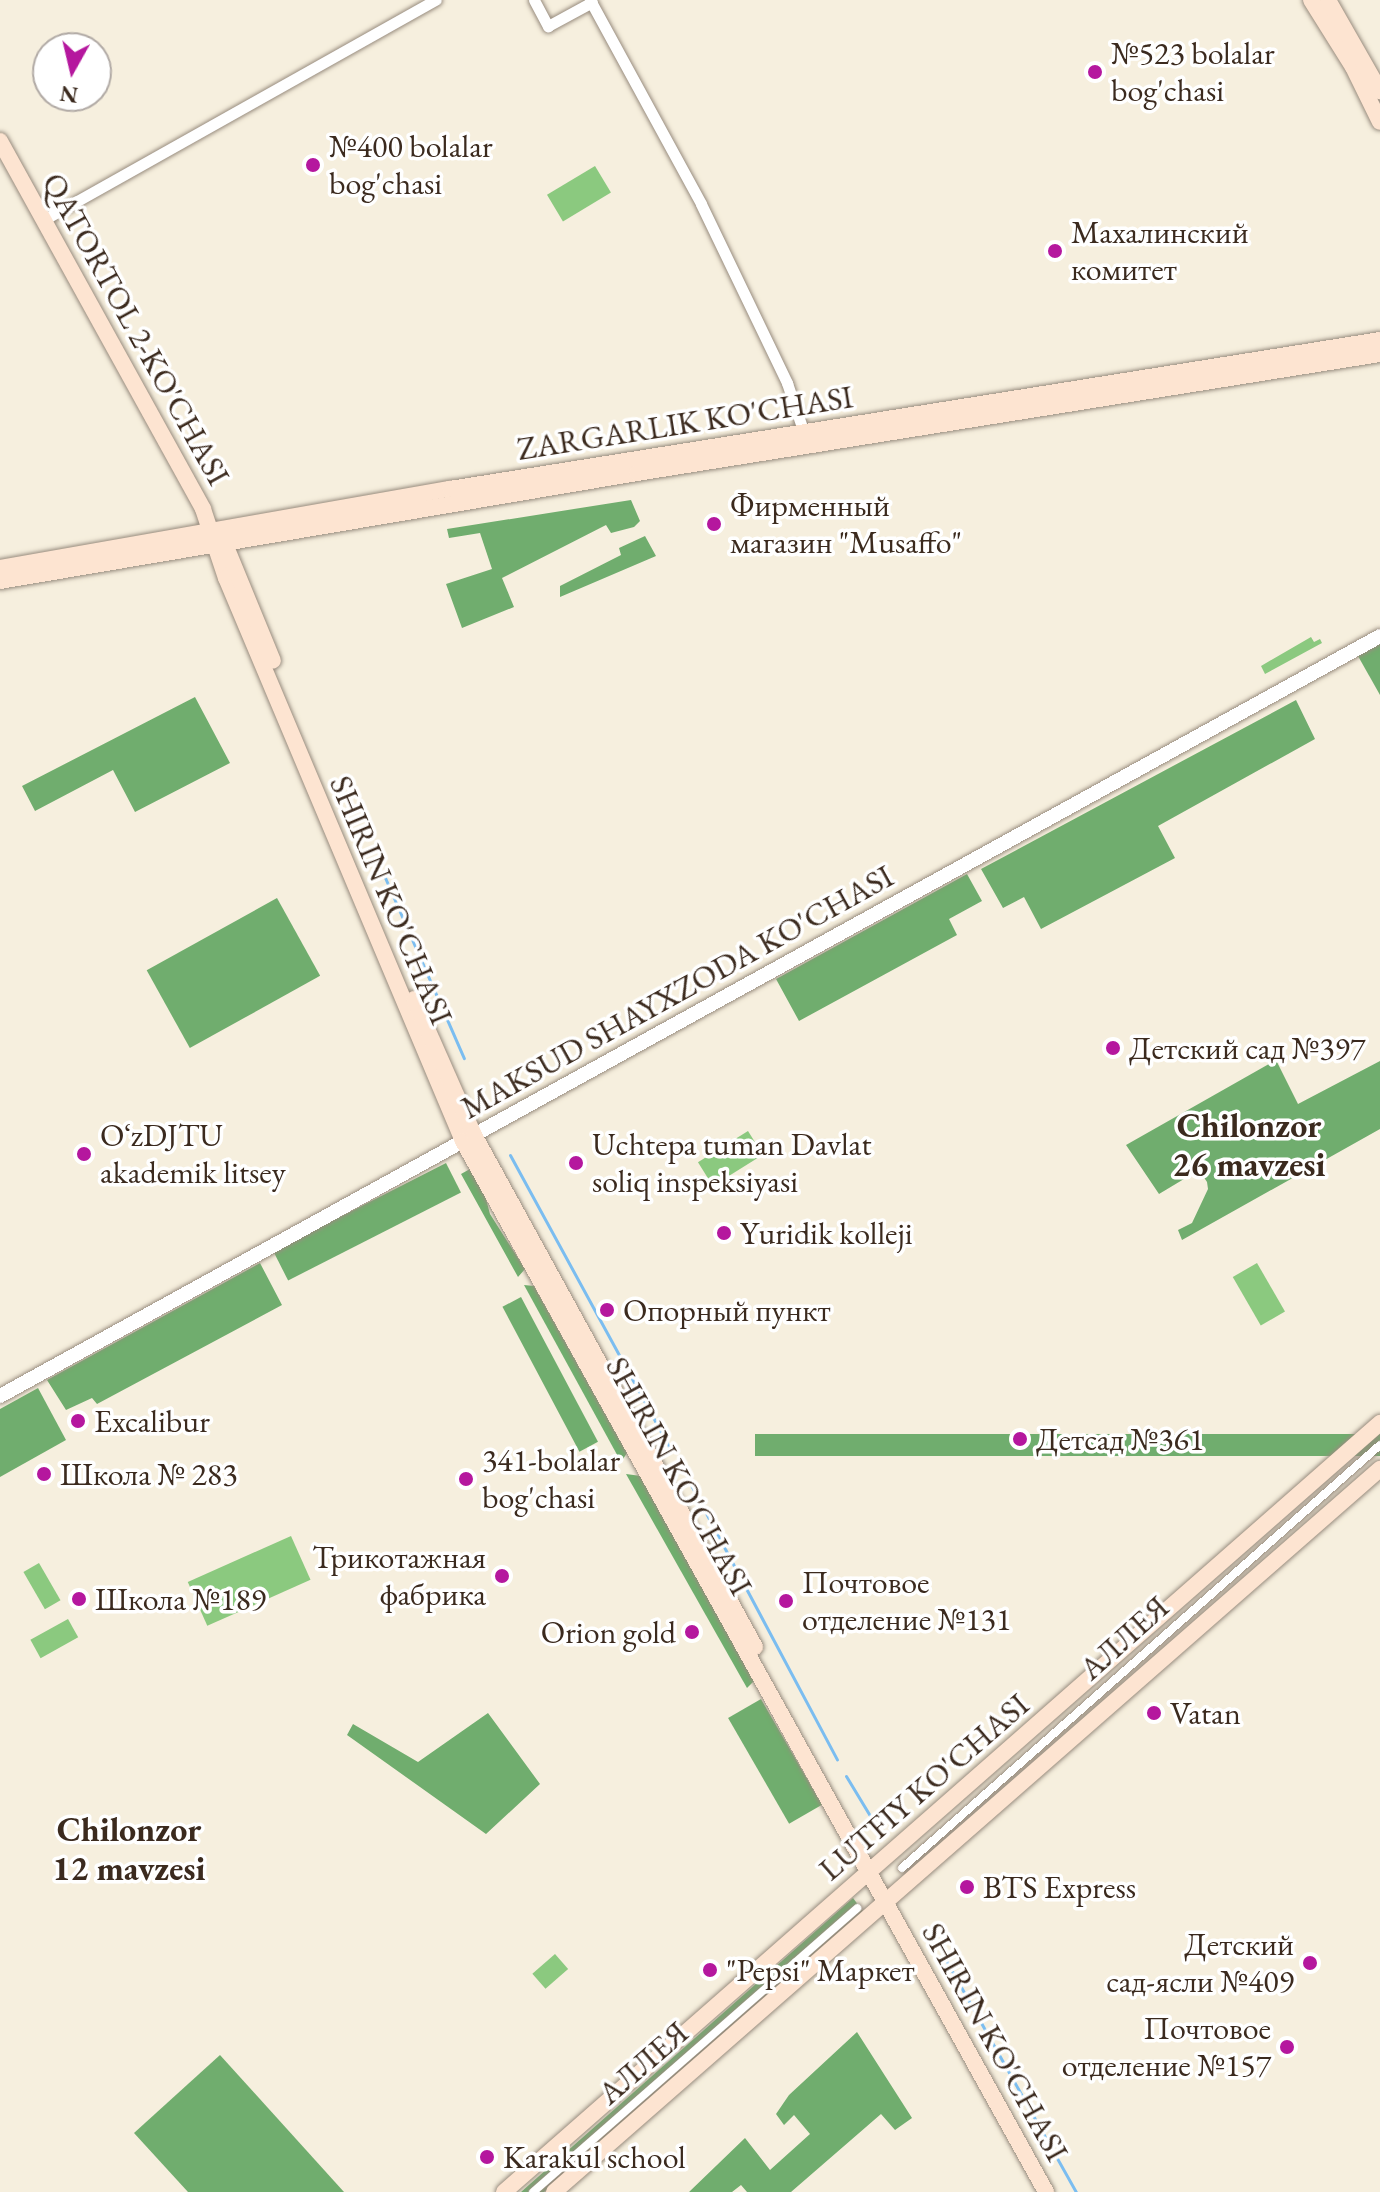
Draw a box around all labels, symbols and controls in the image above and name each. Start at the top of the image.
north arrow [32,32,112,112]
place label: №523 bolalar bog'chasi [1111,35,1275,110]
marker: №523 bolalar bog'chasi [1086,63,1104,81]
text: N [58,79,80,110]
place label: №400 bolalar bog'chasi [329,128,493,203]
marker: №400 bolalar bog'chasi [304,156,322,174]
street label: QATORTOL 2-KO'CHASI [34,166,238,492]
place label: Махалинский комитет [1071,214,1249,289]
marker: Махалинский комитет [1046,242,1064,260]
street label: ZARGARLIK KO'CHASI [514,377,856,469]
place label: Фирменный магазин "Musaffo" [730,487,962,562]
marker: Фирменный магазин "Musaffo" [705,515,723,533]
street label: SHIRIN KO'CHASI [321,770,461,1030]
street label: MAKSUD SHAYXZODA KO'CHASI [454,857,900,1127]
place label: Детский сад №397 [1129,1029,1365,1067]
marker: Детский сад №397 [1104,1039,1122,1057]
district label: Chilonzor 26 mavzesi [1172,1105,1326,1184]
place label: OʻzDJTU akademik litsey [100,1117,286,1192]
place label: Uchtepa tuman Davlat soliq inspeksiyasi [592,1126,871,1201]
marker: OʻzDJTU akademik litsey [75,1145,93,1163]
marker: Uchtepa tuman Davlat soliq inspeksiyasi [567,1154,585,1172]
place label: Yuridik kolleji [740,1214,913,1252]
marker: Yuridik kolleji [715,1224,733,1242]
place label: Опорный пункт [623,1291,831,1329]
marker: Опорный пункт [598,1301,616,1319]
street label: SHIRIN KO'CHASI [598,1350,760,1602]
place label: Excalibur [94,1402,210,1440]
marker: Excalibur [69,1412,87,1430]
place label: Детсад №361 [1036,1420,1204,1458]
marker: Детсад №361 [1011,1430,1029,1448]
place label: 341-bolalar bog'chasi [482,1442,620,1517]
place label: Школа № 283 [60,1455,238,1493]
marker: Школа № 283 [35,1465,53,1483]
marker: 341-bolalar bog'chasi [457,1470,475,1488]
place label: Трикотажная фабрика [312,1539,486,1614]
place label: Почтовое отделение №131 [802,1564,1011,1639]
marker: Трикотажная фабрика [493,1567,511,1585]
place label: Школа №189 [95,1580,266,1618]
street label: АЛЛЕЯ [1071,1588,1177,1688]
marker: Школа №189 [70,1590,88,1608]
marker: Почтовое отделение №131 [777,1592,795,1610]
place label: Orion gold [541,1613,676,1651]
marker: Orion gold [683,1623,701,1641]
street label: LUTFIY KO'CHASI [811,1686,1037,1888]
place label: Vatan [1170,1694,1241,1732]
marker: Vatan [1145,1704,1163,1722]
district label: Chilonzor 12 mavzesi [52,1809,206,1888]
place label: BTS Express [983,1868,1136,1906]
marker: BTS Express [958,1878,976,1896]
street label: SHIRIN KO'CHASI [914,1916,1076,2168]
place label: Детский сад-ясли №409 [1106,1926,1294,2001]
place label: "Pepsi" Маркет [726,1951,915,1989]
marker: Детский сад-ясли №409 [1301,1954,1319,1972]
marker: "Pepsi" Маркет [701,1961,719,1979]
place label: Почтовое отделение №157 [1062,2010,1271,2085]
street label: АЛЛЕЯ [590,2013,696,2113]
marker: Почтовое отделение №157 [1278,2038,1296,2056]
place label: Karakul school [503,2138,686,2176]
marker: Karakul school [478,2148,496,2166]

